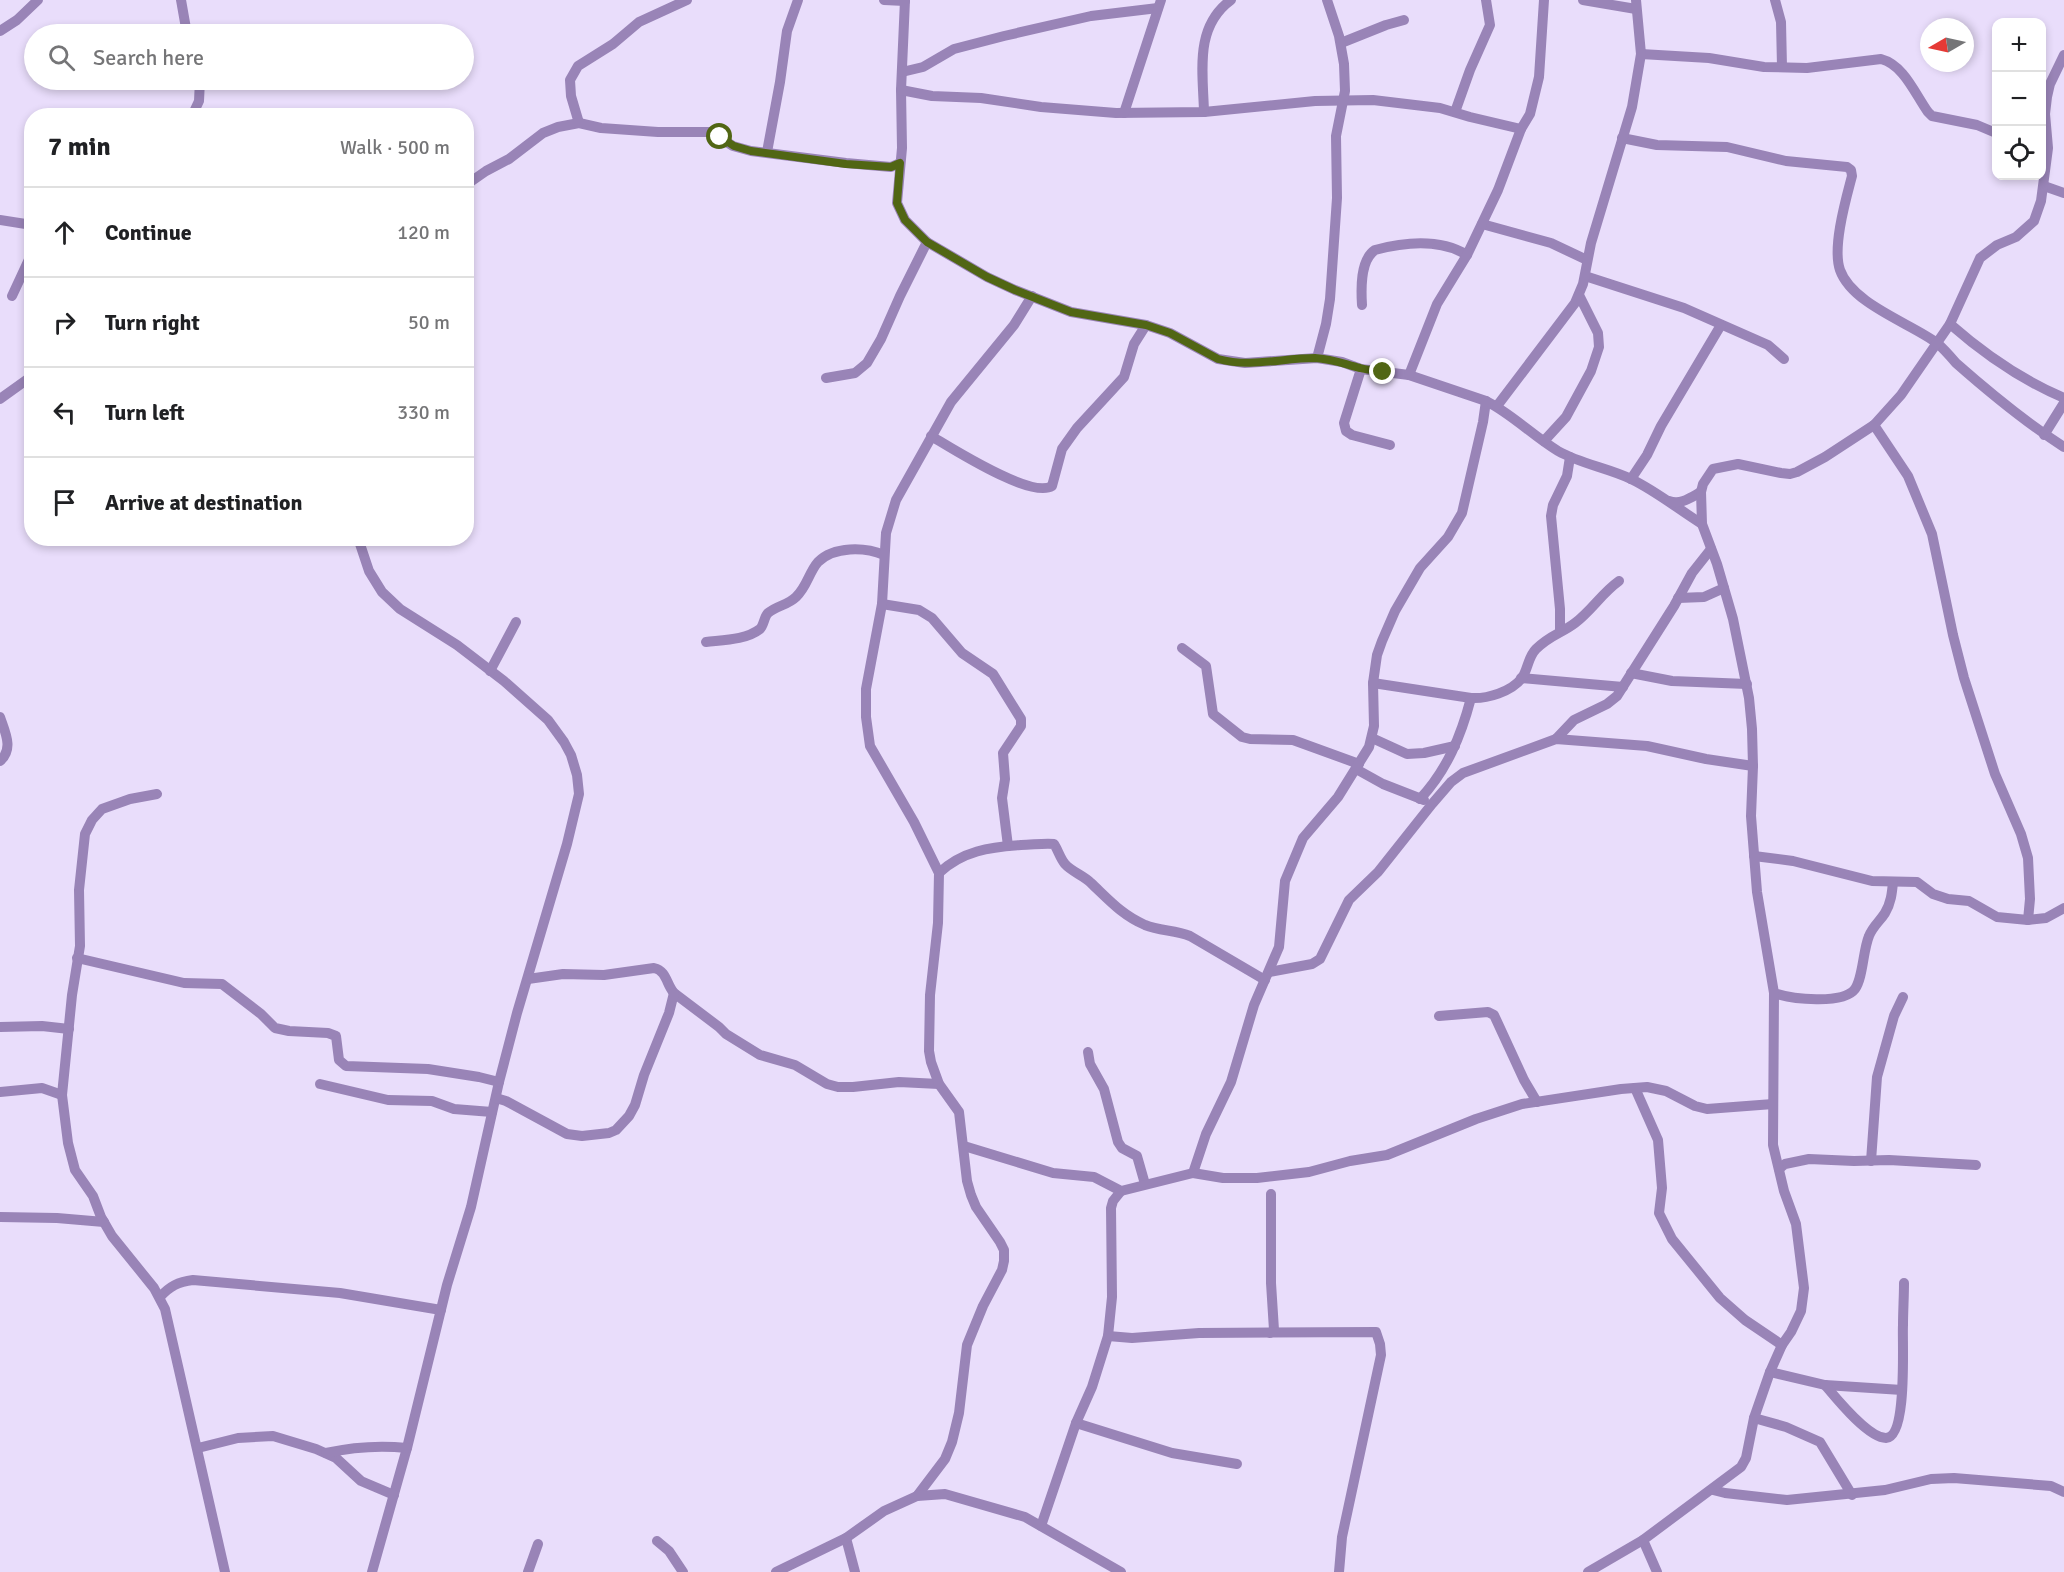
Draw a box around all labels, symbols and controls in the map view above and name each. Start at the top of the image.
north arrow [1920,18,1974,72]
map controls [1992,18,2046,180]
button: + [1992,18,2046,72]
search box [24,24,474,90]
icon: search [45,41,78,74]
text: Search here [93,44,204,71]
button: − [1992,72,2046,126]
route start [706,123,732,149]
button: locate [1992,126,2046,180]
text: 7 min [48,131,111,163]
text: Walk · 500 m [340,135,450,160]
icon: ahead [48,216,81,249]
text: Continue [105,219,192,246]
text: 120 m [397,220,450,245]
icon: right [48,306,81,339]
text: Turn right [105,309,200,336]
text: 50 m [408,310,450,335]
route end [1369,358,1395,384]
icon: left [48,396,81,429]
text: Turn left [105,399,185,426]
text: 330 m [397,400,450,425]
icon: arrive [48,486,81,519]
text: Arrive at destination [105,489,302,516]

